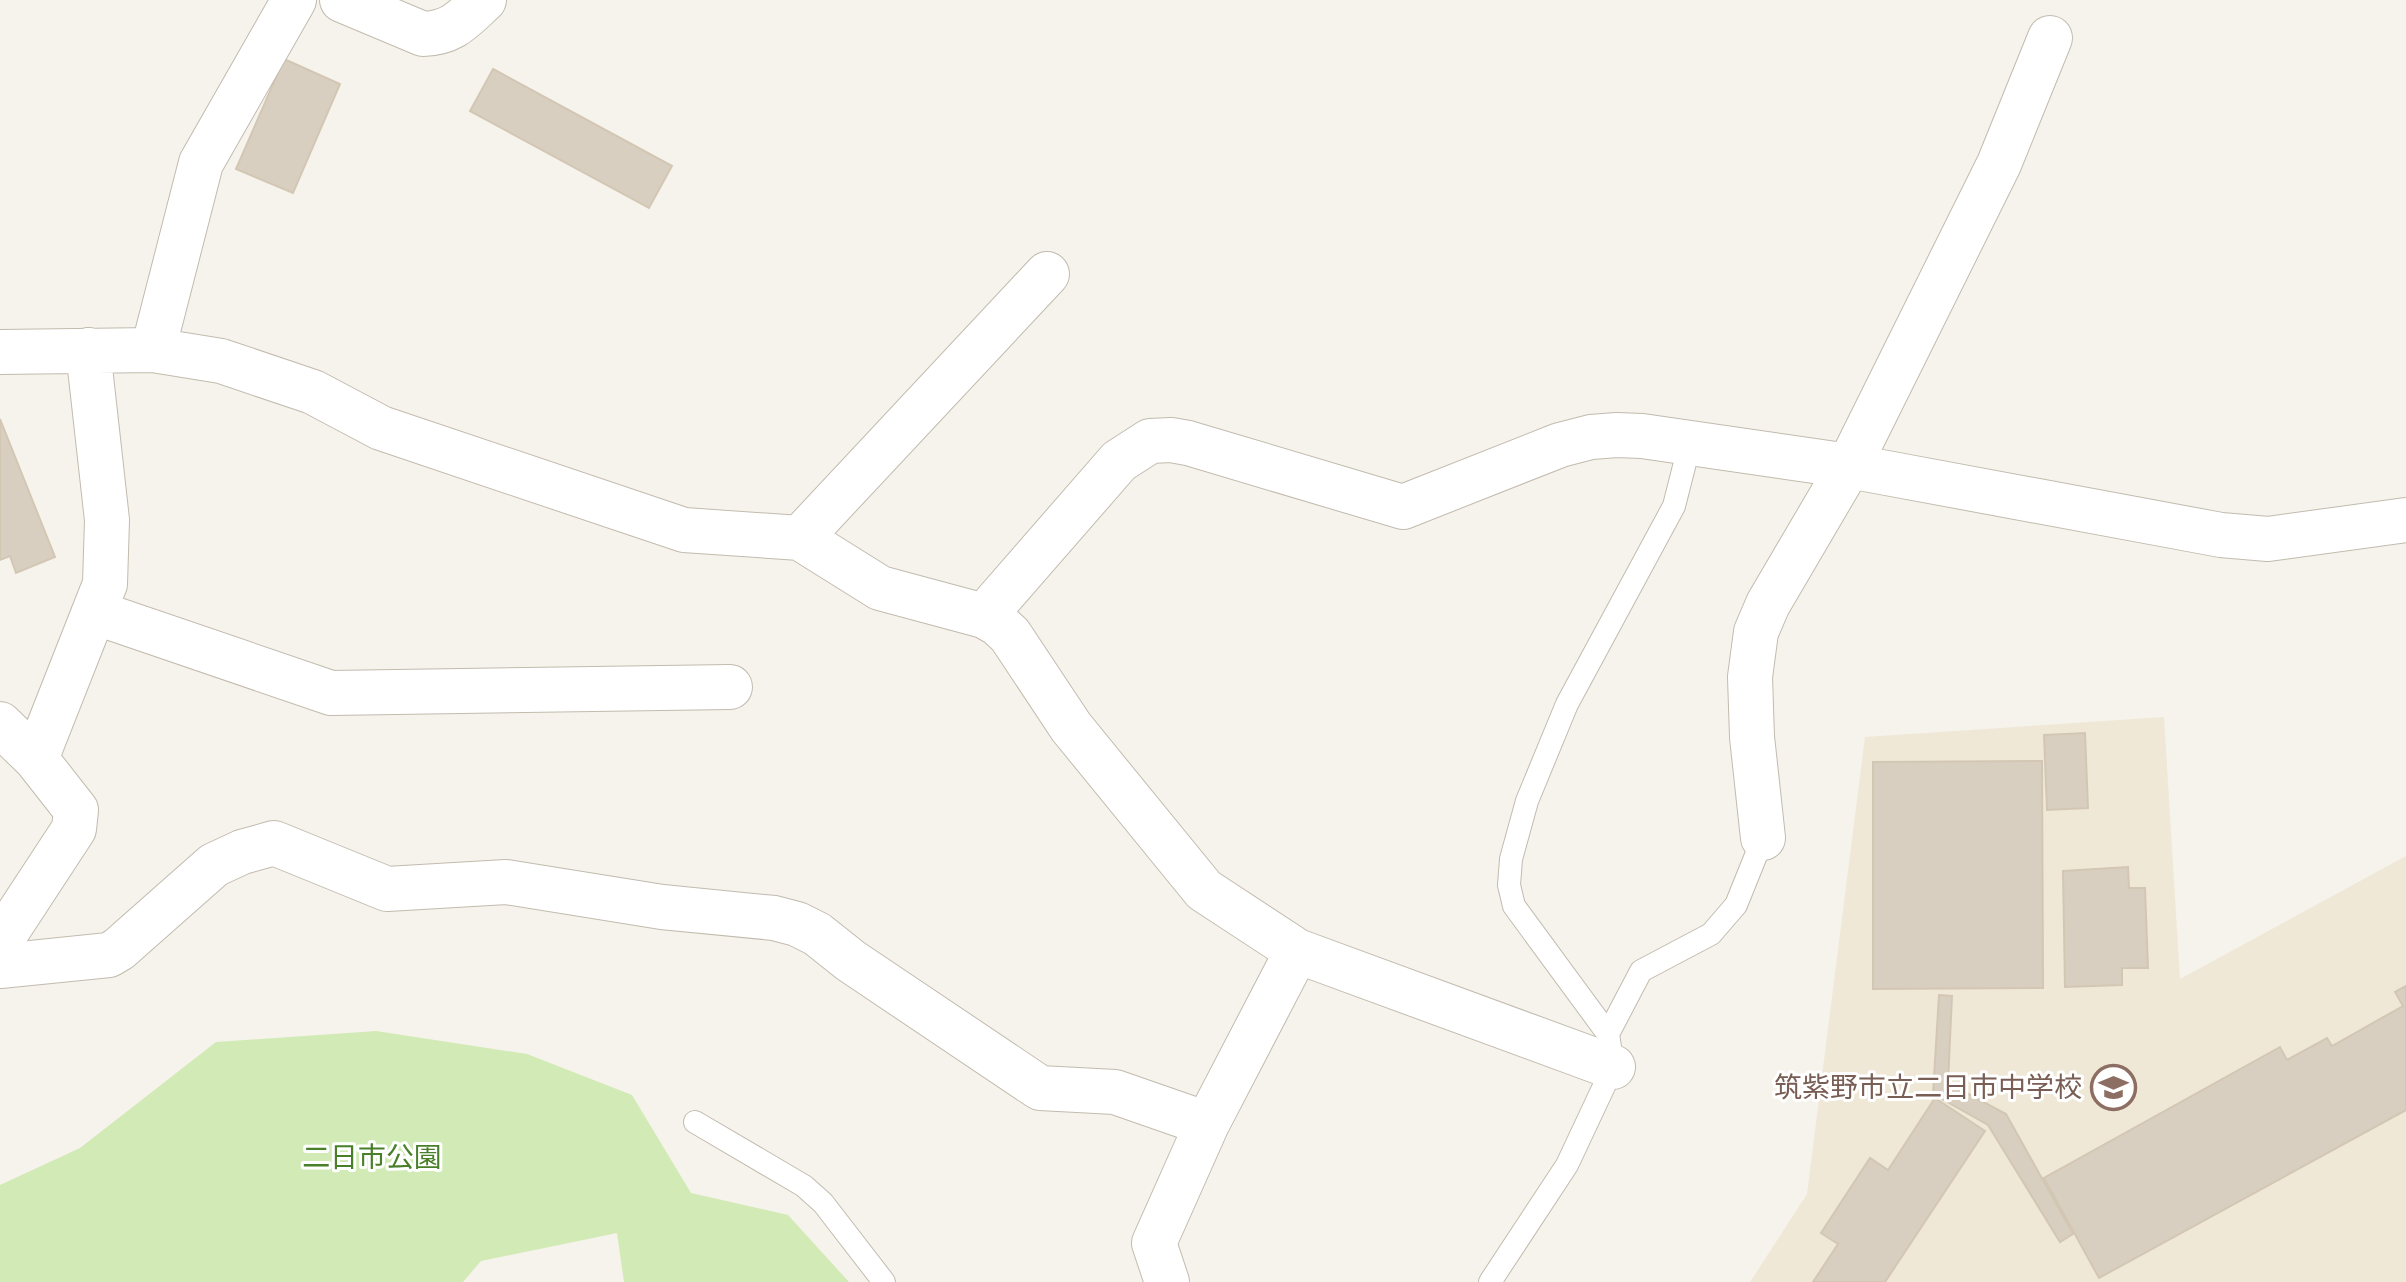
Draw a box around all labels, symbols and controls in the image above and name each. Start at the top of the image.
school or university icon: 筑紫野市立二日市中学校 [2089,1063,2137,1111]
place label: 筑紫野市立二日市中学校 [1774,1067,2082,1105]
park label: 二日市公園 [302,1137,442,1175]

